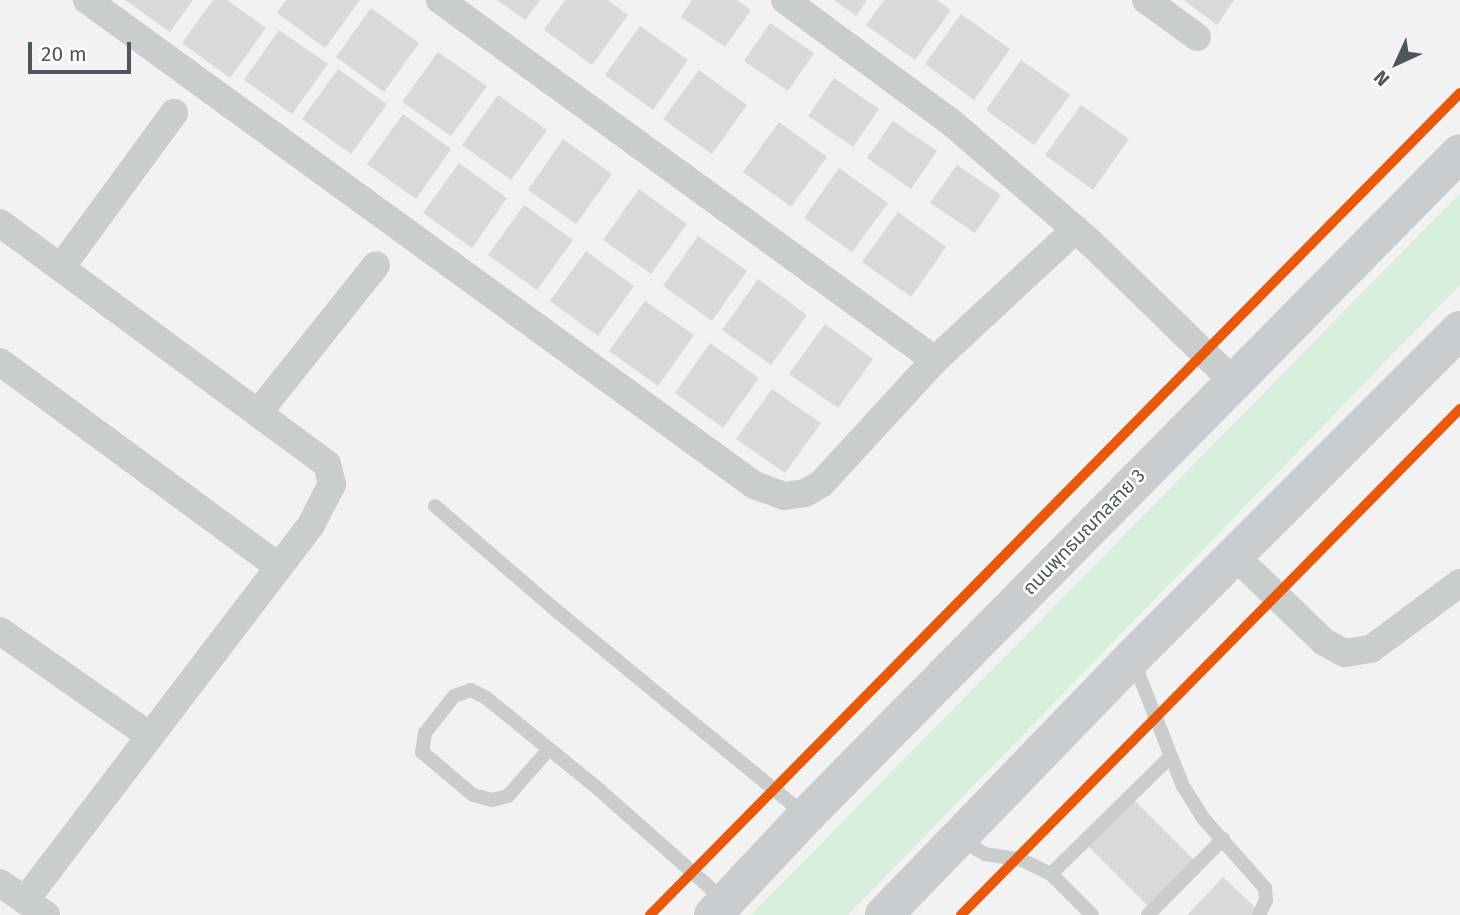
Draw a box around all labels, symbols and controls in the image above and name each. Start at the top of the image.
scale bar [32,28,135,72]
north arrow [1362,28,1432,98]
text: 20 m [41,41,87,67]
text: N [1369,66,1394,91]
street label: ถนนพุทธมณฑลสาย 3 [1018,464,1150,600]

